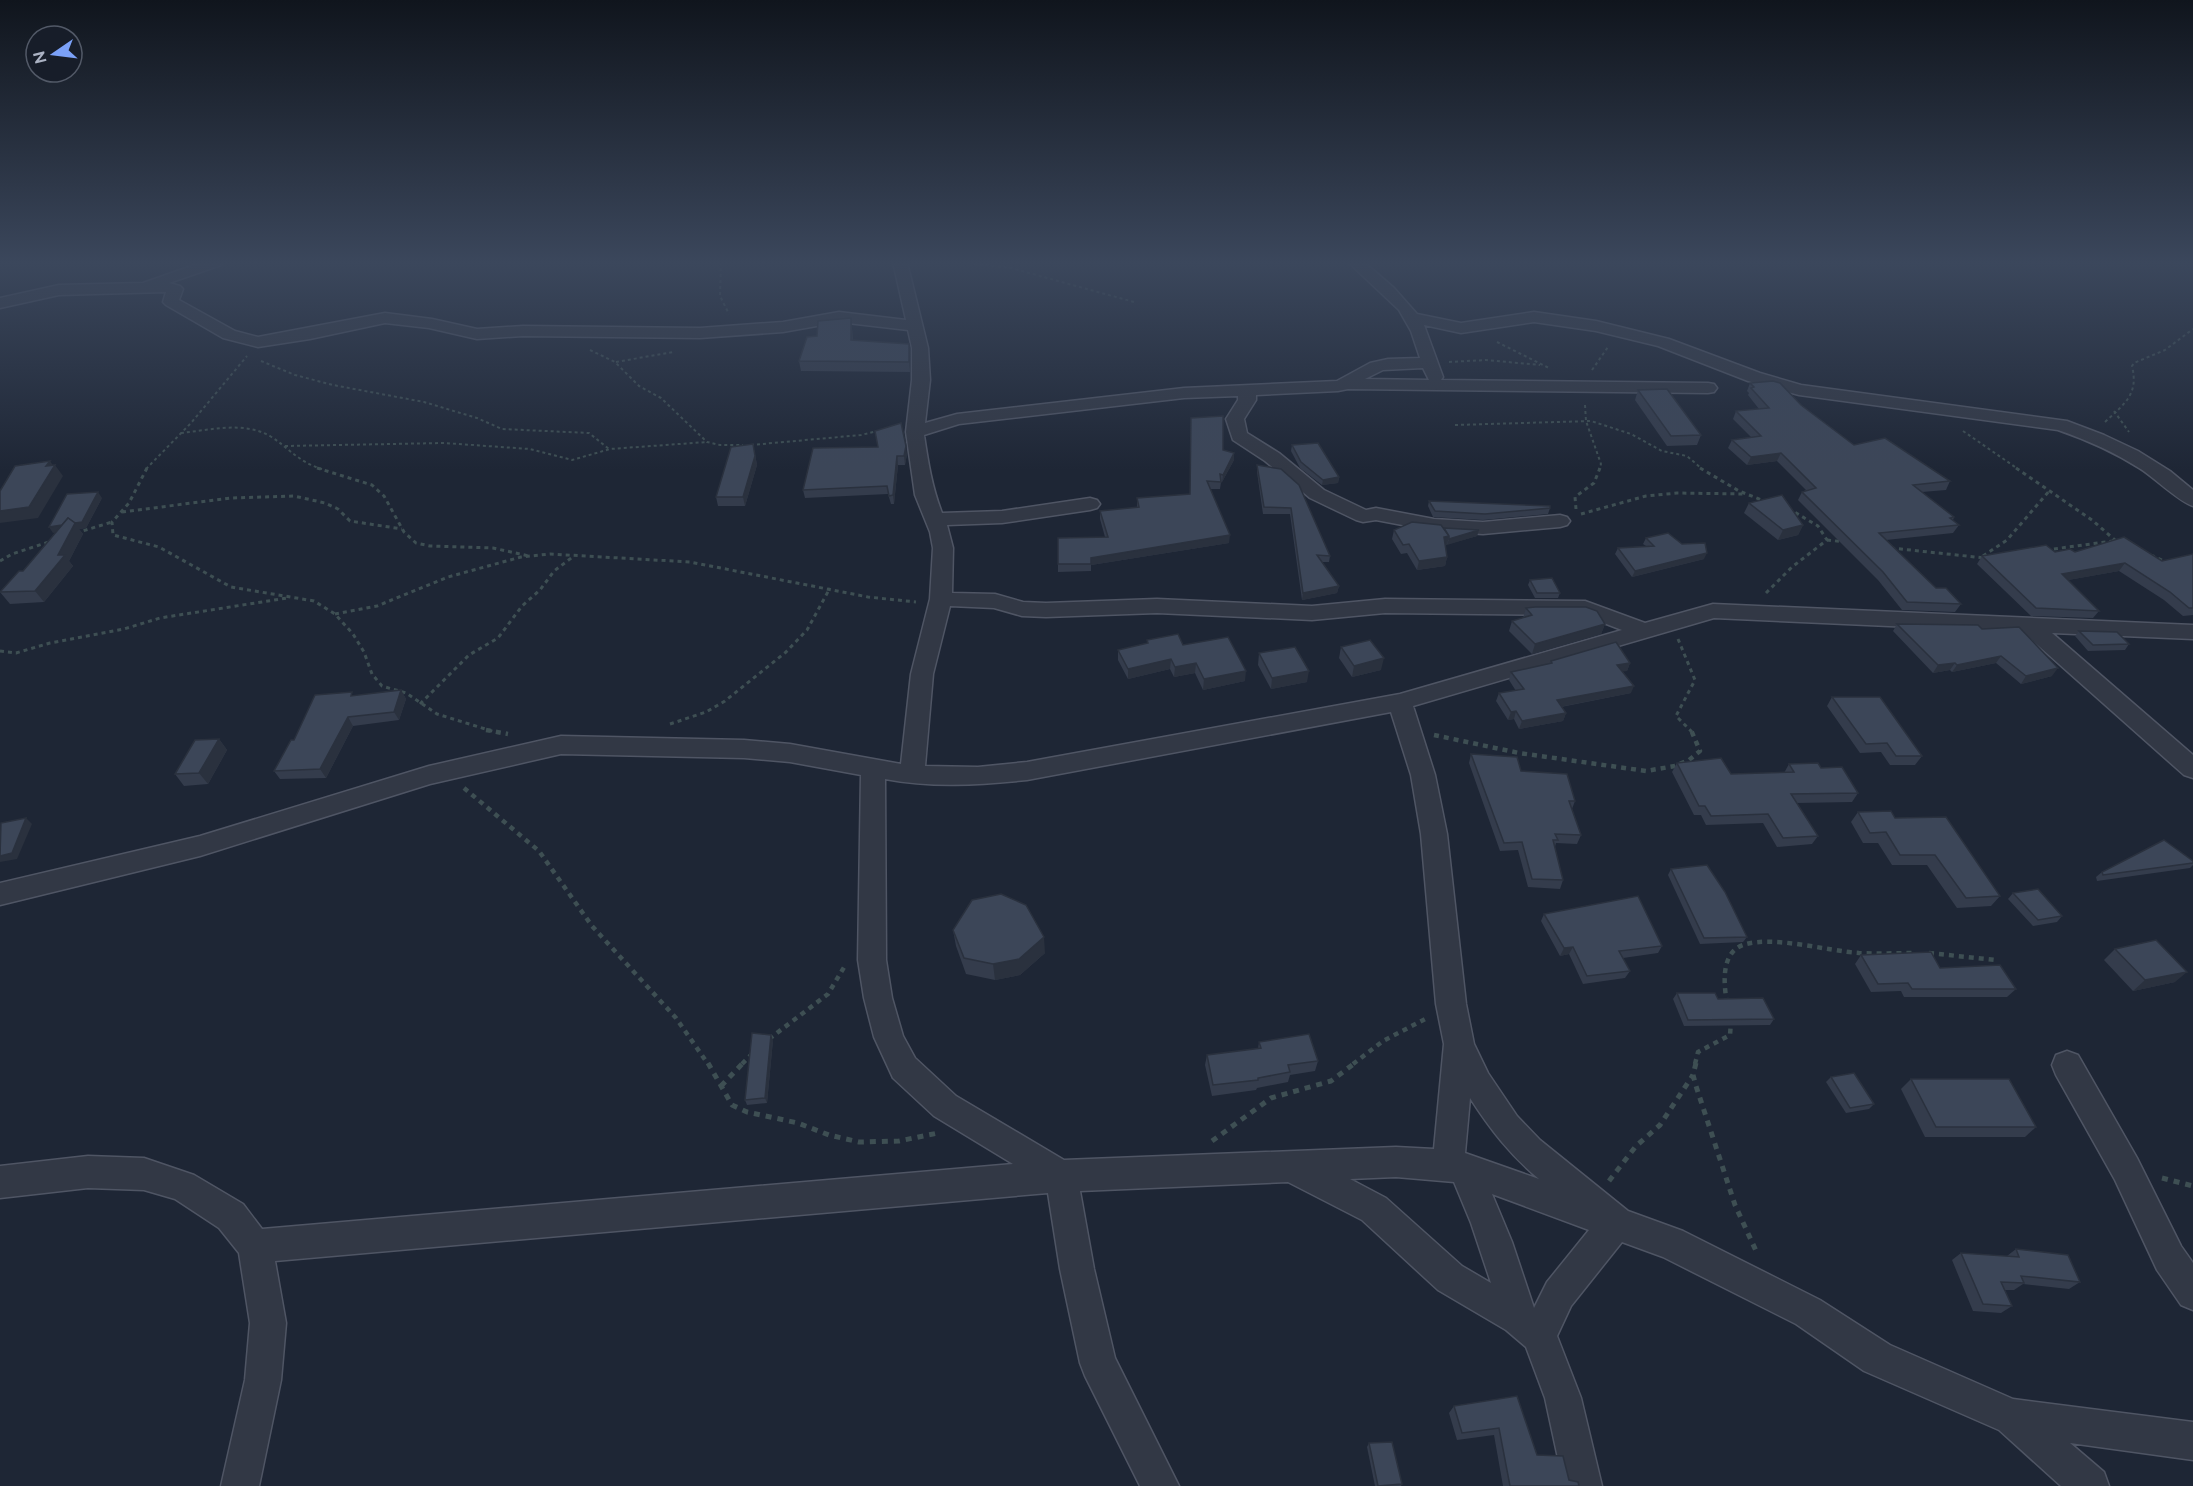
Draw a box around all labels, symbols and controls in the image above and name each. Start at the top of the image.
north arrow [24,24,84,84]
text: N [29,49,51,66]

